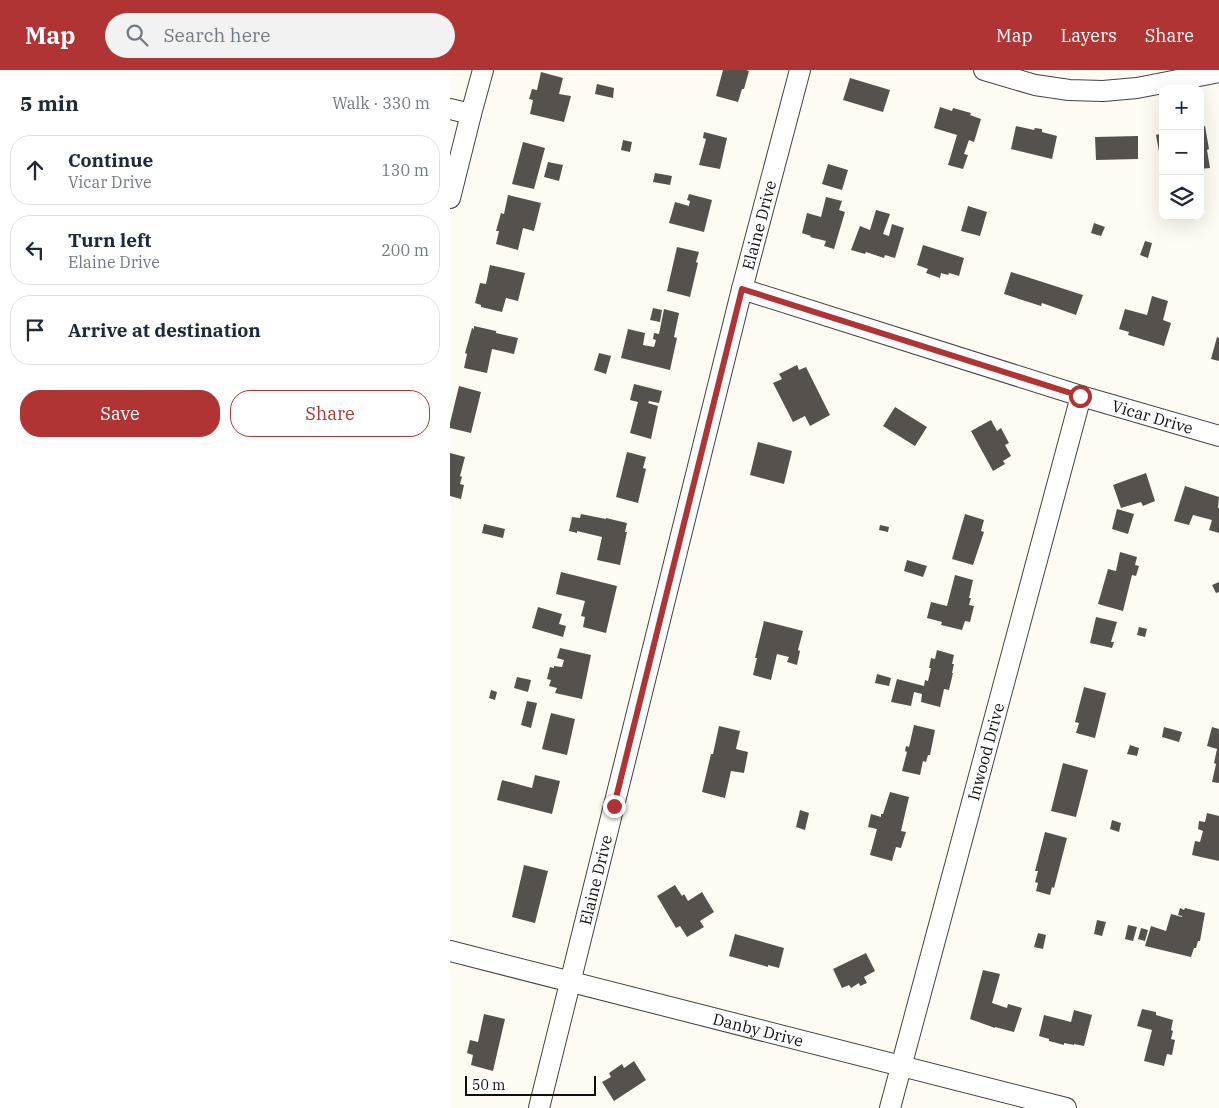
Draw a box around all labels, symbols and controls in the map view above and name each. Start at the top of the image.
search box [105,13,455,58]
text: Map [25,19,75,51]
icon: search [123,21,151,49]
text: Search here [163,23,270,47]
text: Map [996,24,1033,47]
text: Layers [1061,24,1117,47]
text: Share [1145,24,1194,47]
map controls [1159,85,1204,220]
button: + [1159,85,1204,130]
text: 5 min [20,89,79,117]
text: Walk · 330 m [332,93,430,113]
button: − [1159,130,1204,175]
text: Continue [68,148,153,172]
icon: ahead [21,156,49,184]
text: 130 m [381,160,429,180]
text: Vicar Drive [68,172,151,192]
button: layers [1159,175,1204,220]
street label: Elaine Drive [738,178,780,272]
text: Turn left [68,228,151,252]
icon: left [21,236,49,264]
text: 200 m [381,240,429,260]
text: Elaine Drive [68,252,160,272]
icon: arrive [21,316,49,344]
text: Arrive at destination [68,318,261,342]
route start [1069,385,1092,408]
button: Save [20,390,220,437]
button: Share [230,390,430,437]
street label: Vicar Drive [1110,396,1195,438]
street label: Inwood Drive [963,701,1008,803]
route end [603,795,626,818]
street label: Elaine Drive [575,833,616,927]
street label: Danby Drive [711,1008,805,1051]
scale bar [465,1073,596,1096]
text: 50 m [472,1076,505,1094]

